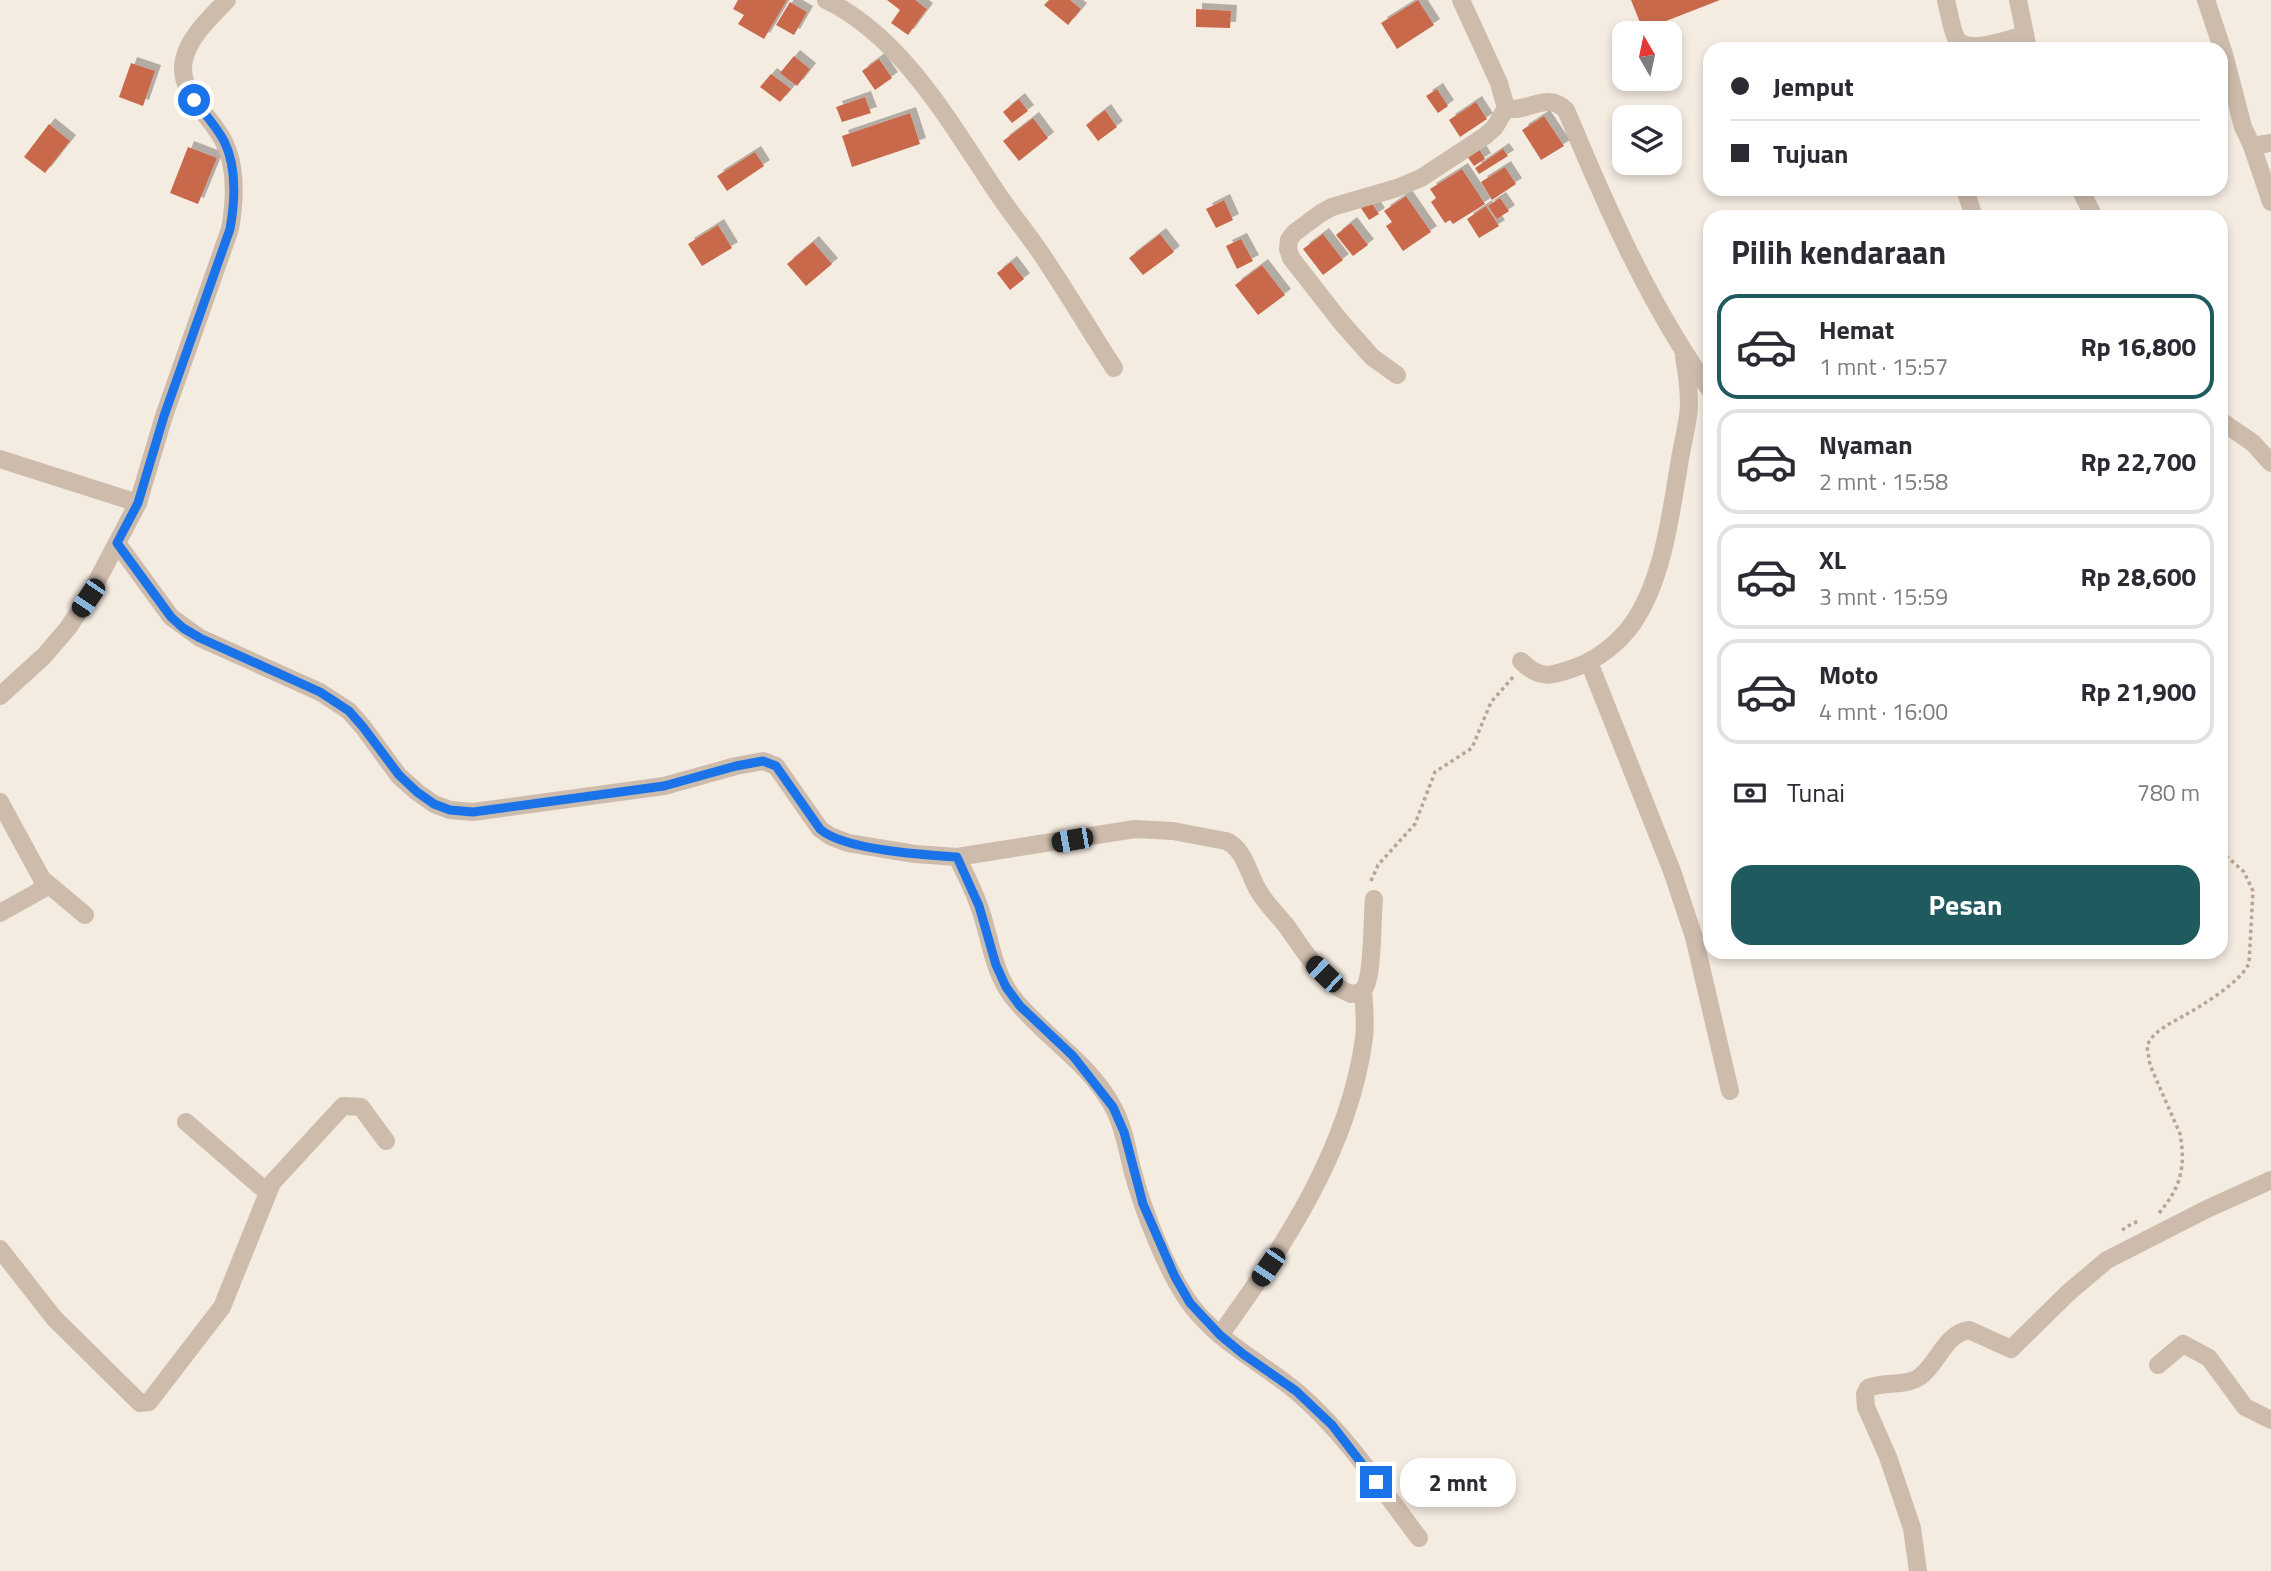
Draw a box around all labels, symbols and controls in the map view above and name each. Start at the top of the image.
north arrow [1612,21,1682,91]
map controls [1612,21,1682,175]
text: Jemput [1773,67,1854,106]
route start [178,84,210,116]
button: layers [1612,105,1682,175]
text: Tujuan [1773,134,1848,173]
text: Pilih kendaraan [1731,228,1946,276]
text: Hemat [1819,310,1894,349]
icon: car [1735,315,1798,378]
text: Rp 16,800 [2080,327,2196,366]
text: 1 mnt · 15:57 [1819,349,1948,384]
text: Nyaman [1819,425,1913,464]
icon: car [1735,430,1798,493]
text: Rp 22,700 [2080,442,2196,481]
text: 2 mnt · 15:58 [1819,464,1948,499]
text: XL [1819,540,1846,579]
icon: car [1735,545,1798,608]
text: Rp 28,600 [2080,557,2196,596]
car [68,575,109,621]
text: 3 mnt · 15:59 [1819,579,1948,614]
text: Moto [1819,655,1878,694]
icon: car [1735,660,1798,723]
text: Rp 21,900 [2080,672,2196,711]
text: 4 mnt · 16:00 [1819,694,1948,729]
text: Tunai [1787,773,1845,812]
icon: cash [1731,774,1769,812]
text: 780 m [2137,775,2200,810]
car [1050,826,1095,854]
button: Pesan [1731,865,2200,945]
car [1302,952,1347,996]
car [1248,1244,1289,1290]
callout: 2 mnt [1400,1458,1516,1506]
text: 2 mnt [1429,1465,1487,1500]
route end [1360,1466,1392,1498]

